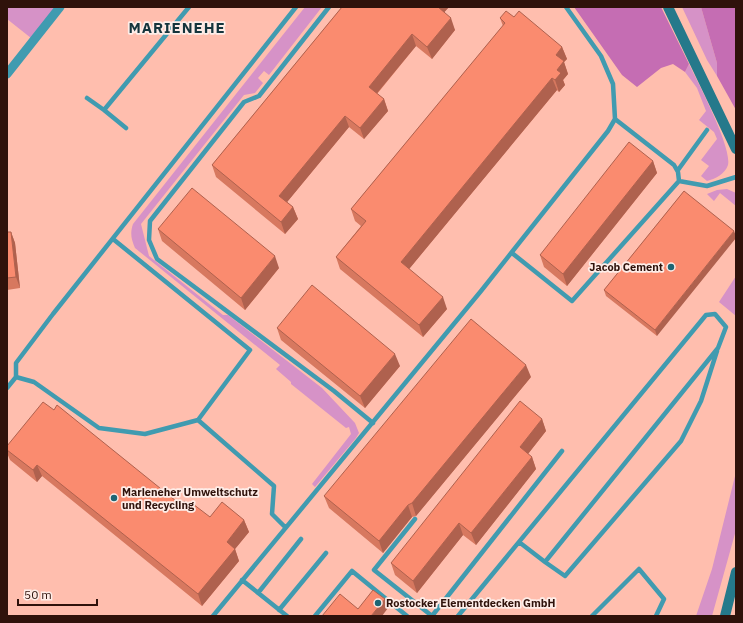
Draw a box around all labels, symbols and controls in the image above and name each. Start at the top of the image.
district label: MARIENEHE [128,18,226,37]
place label: Jacob Cement [589,260,663,274]
marker: Jacob Cement [666,262,676,272]
place label: Marieneher Umweltschutz und Recycling [122,485,258,512]
marker: Marieneher Umweltschutz und Recycling [109,493,119,503]
scale bar [18,581,97,607]
text: 50 m [24,587,52,602]
place label: Rostocker Elementdecken GmbH [386,596,556,610]
marker: Rostocker Elementdecken GmbH [373,598,383,608]

